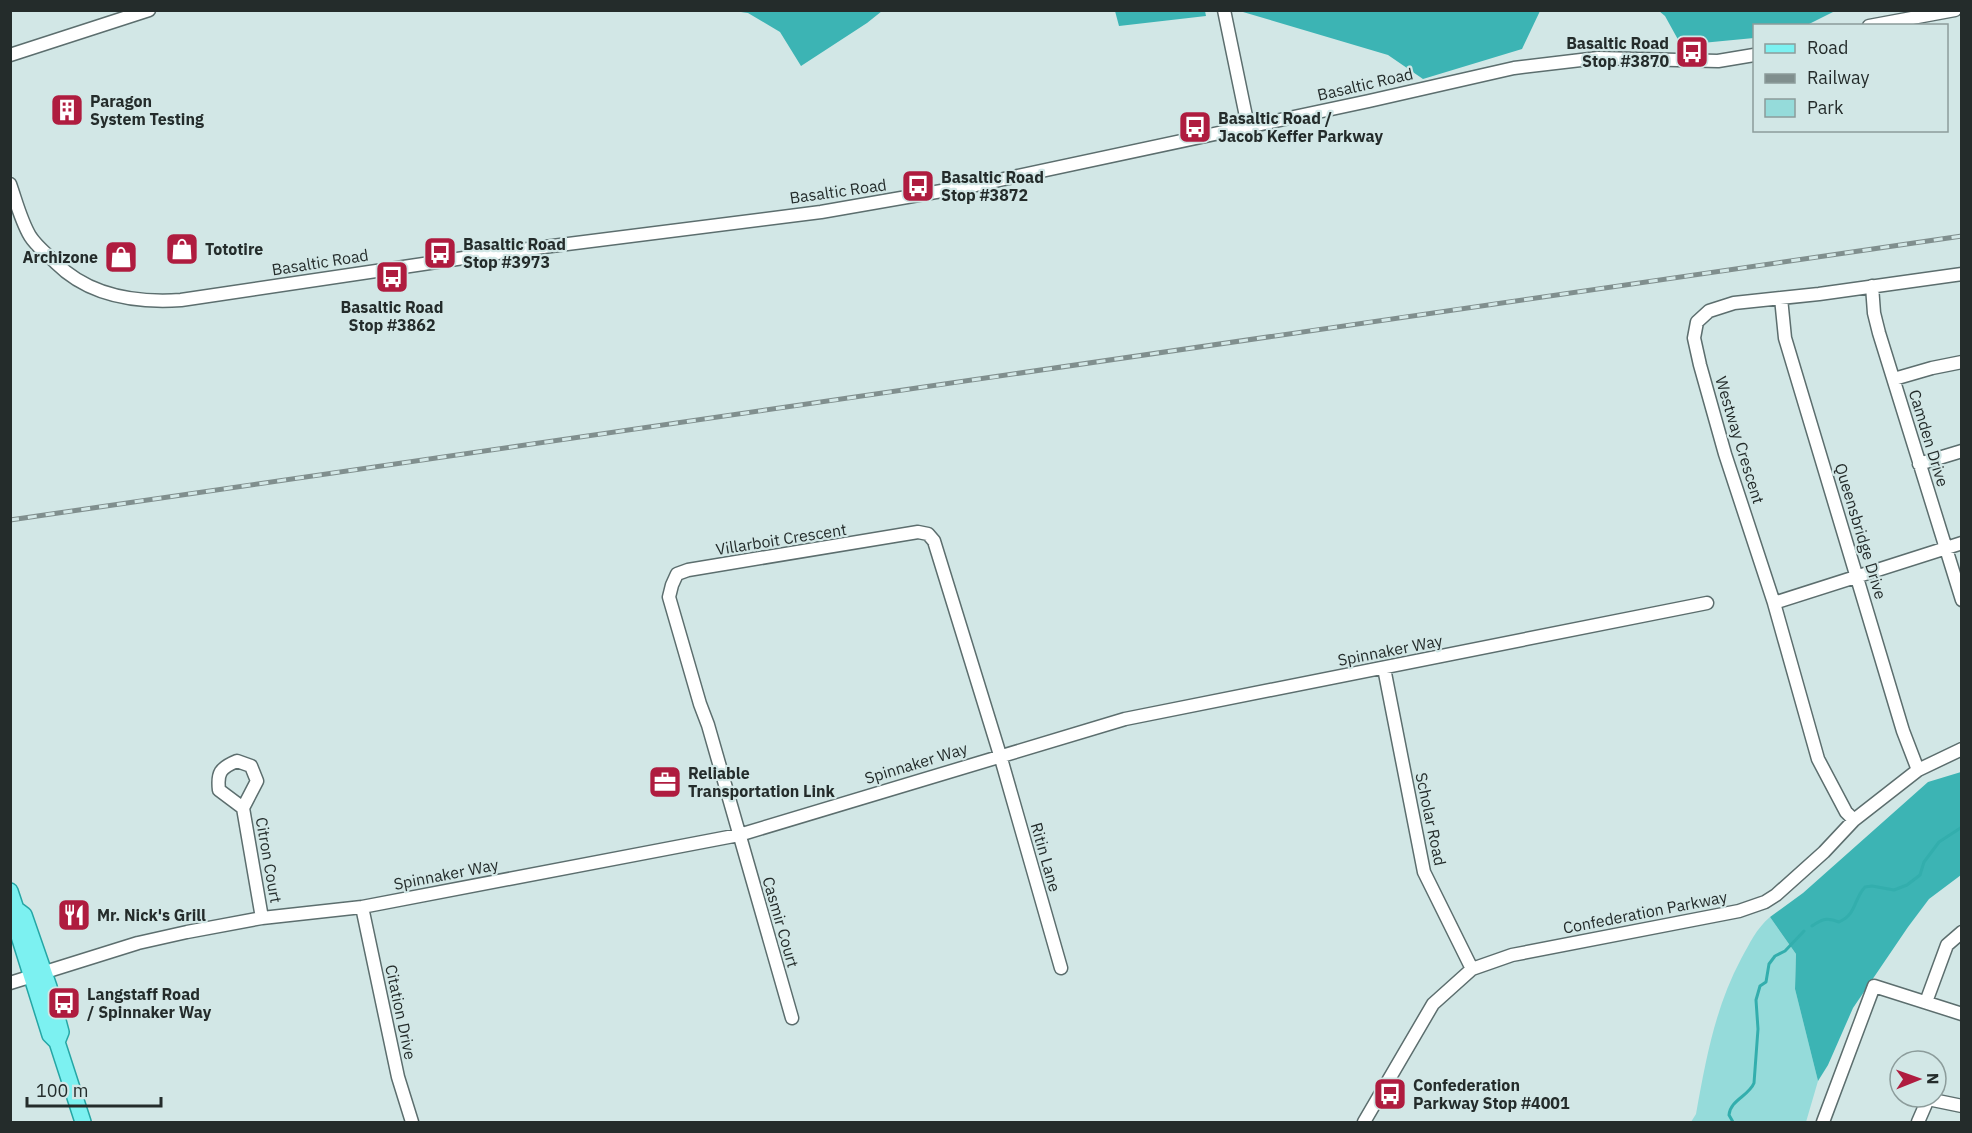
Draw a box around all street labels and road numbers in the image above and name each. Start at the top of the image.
street label: Basaltic Road [1315,63,1415,105]
street label: Basaltic Road [788,174,888,208]
street label: Basaltic Road [270,244,370,280]
street label: Westway Crescent [1711,374,1769,506]
street label: Camden Drive [1905,387,1953,489]
street label: Queensbridge Drive [1831,460,1891,602]
street label: Villarboit Crescent [714,519,848,559]
street label: Spinnaker Way [1336,630,1444,670]
street label: Spinnaker Way [862,738,970,788]
street label: Scholar Road [1411,771,1451,867]
street label: Citron Court [252,816,286,904]
street label: Ritin Lane [1027,820,1065,894]
street label: Spinnaker Way [392,854,500,894]
street label: Casmir Court [759,874,803,970]
street label: Confederation Parkway [1561,886,1729,938]
street label: Citation Drive [381,963,421,1062]

